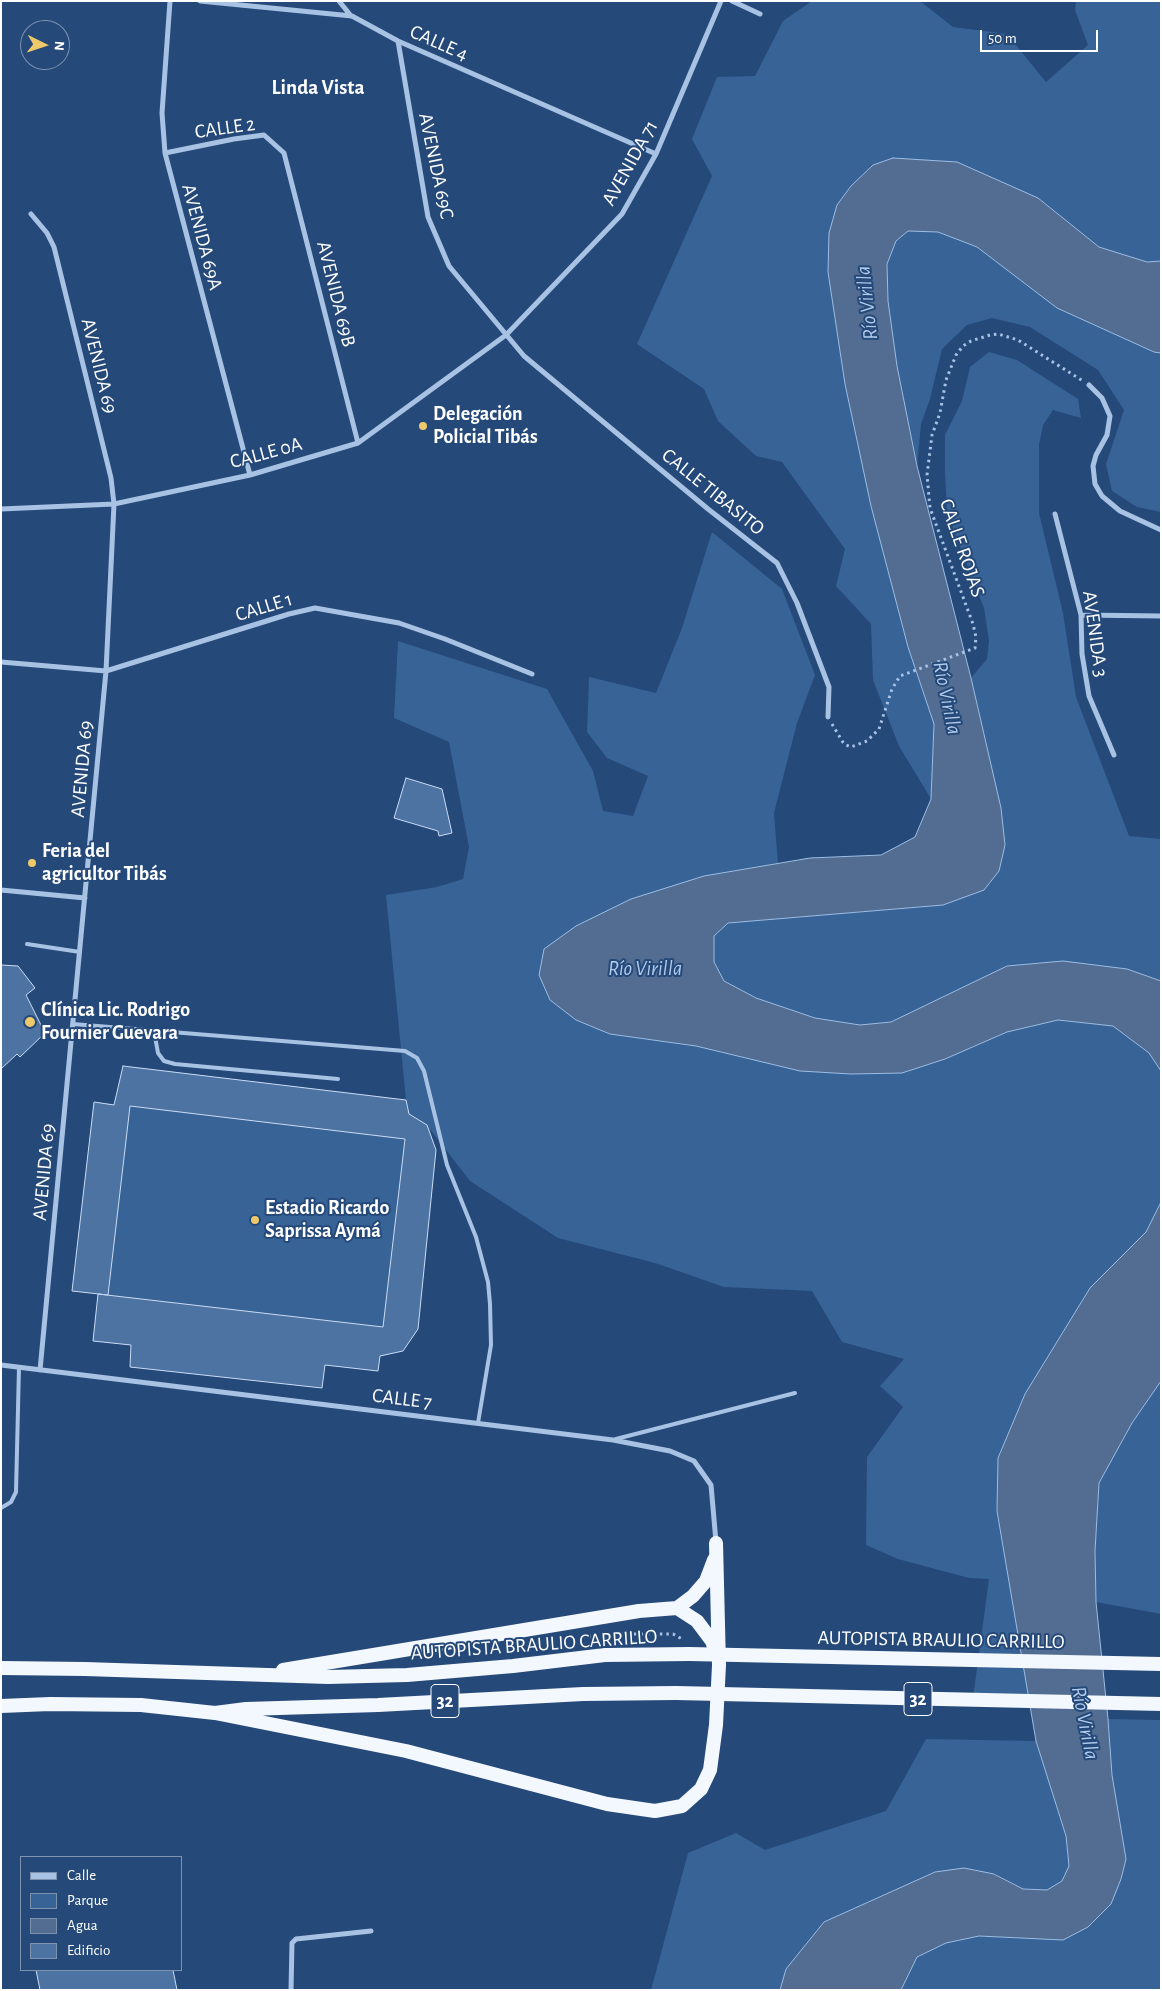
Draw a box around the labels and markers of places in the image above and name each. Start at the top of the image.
place label: Delegación Policial Tibás [433,402,538,449]
marker: Delegación Policial Tibás [417,420,429,432]
place label: Feria del agricultor Tibás [42,839,167,886]
marker: Feria del agricultor Tibás [26,857,38,869]
place label: Clínica Lic. Rodrigo Fournier Guevara [41,998,190,1045]
marker: Clínica Lic. Rodrigo Fournier Guevara [23,1015,37,1029]
place label: Estadio Ricardo Saprissa Aymá [265,1196,389,1243]
marker: Estadio Ricardo Saprissa Aymá [249,1214,261,1226]

